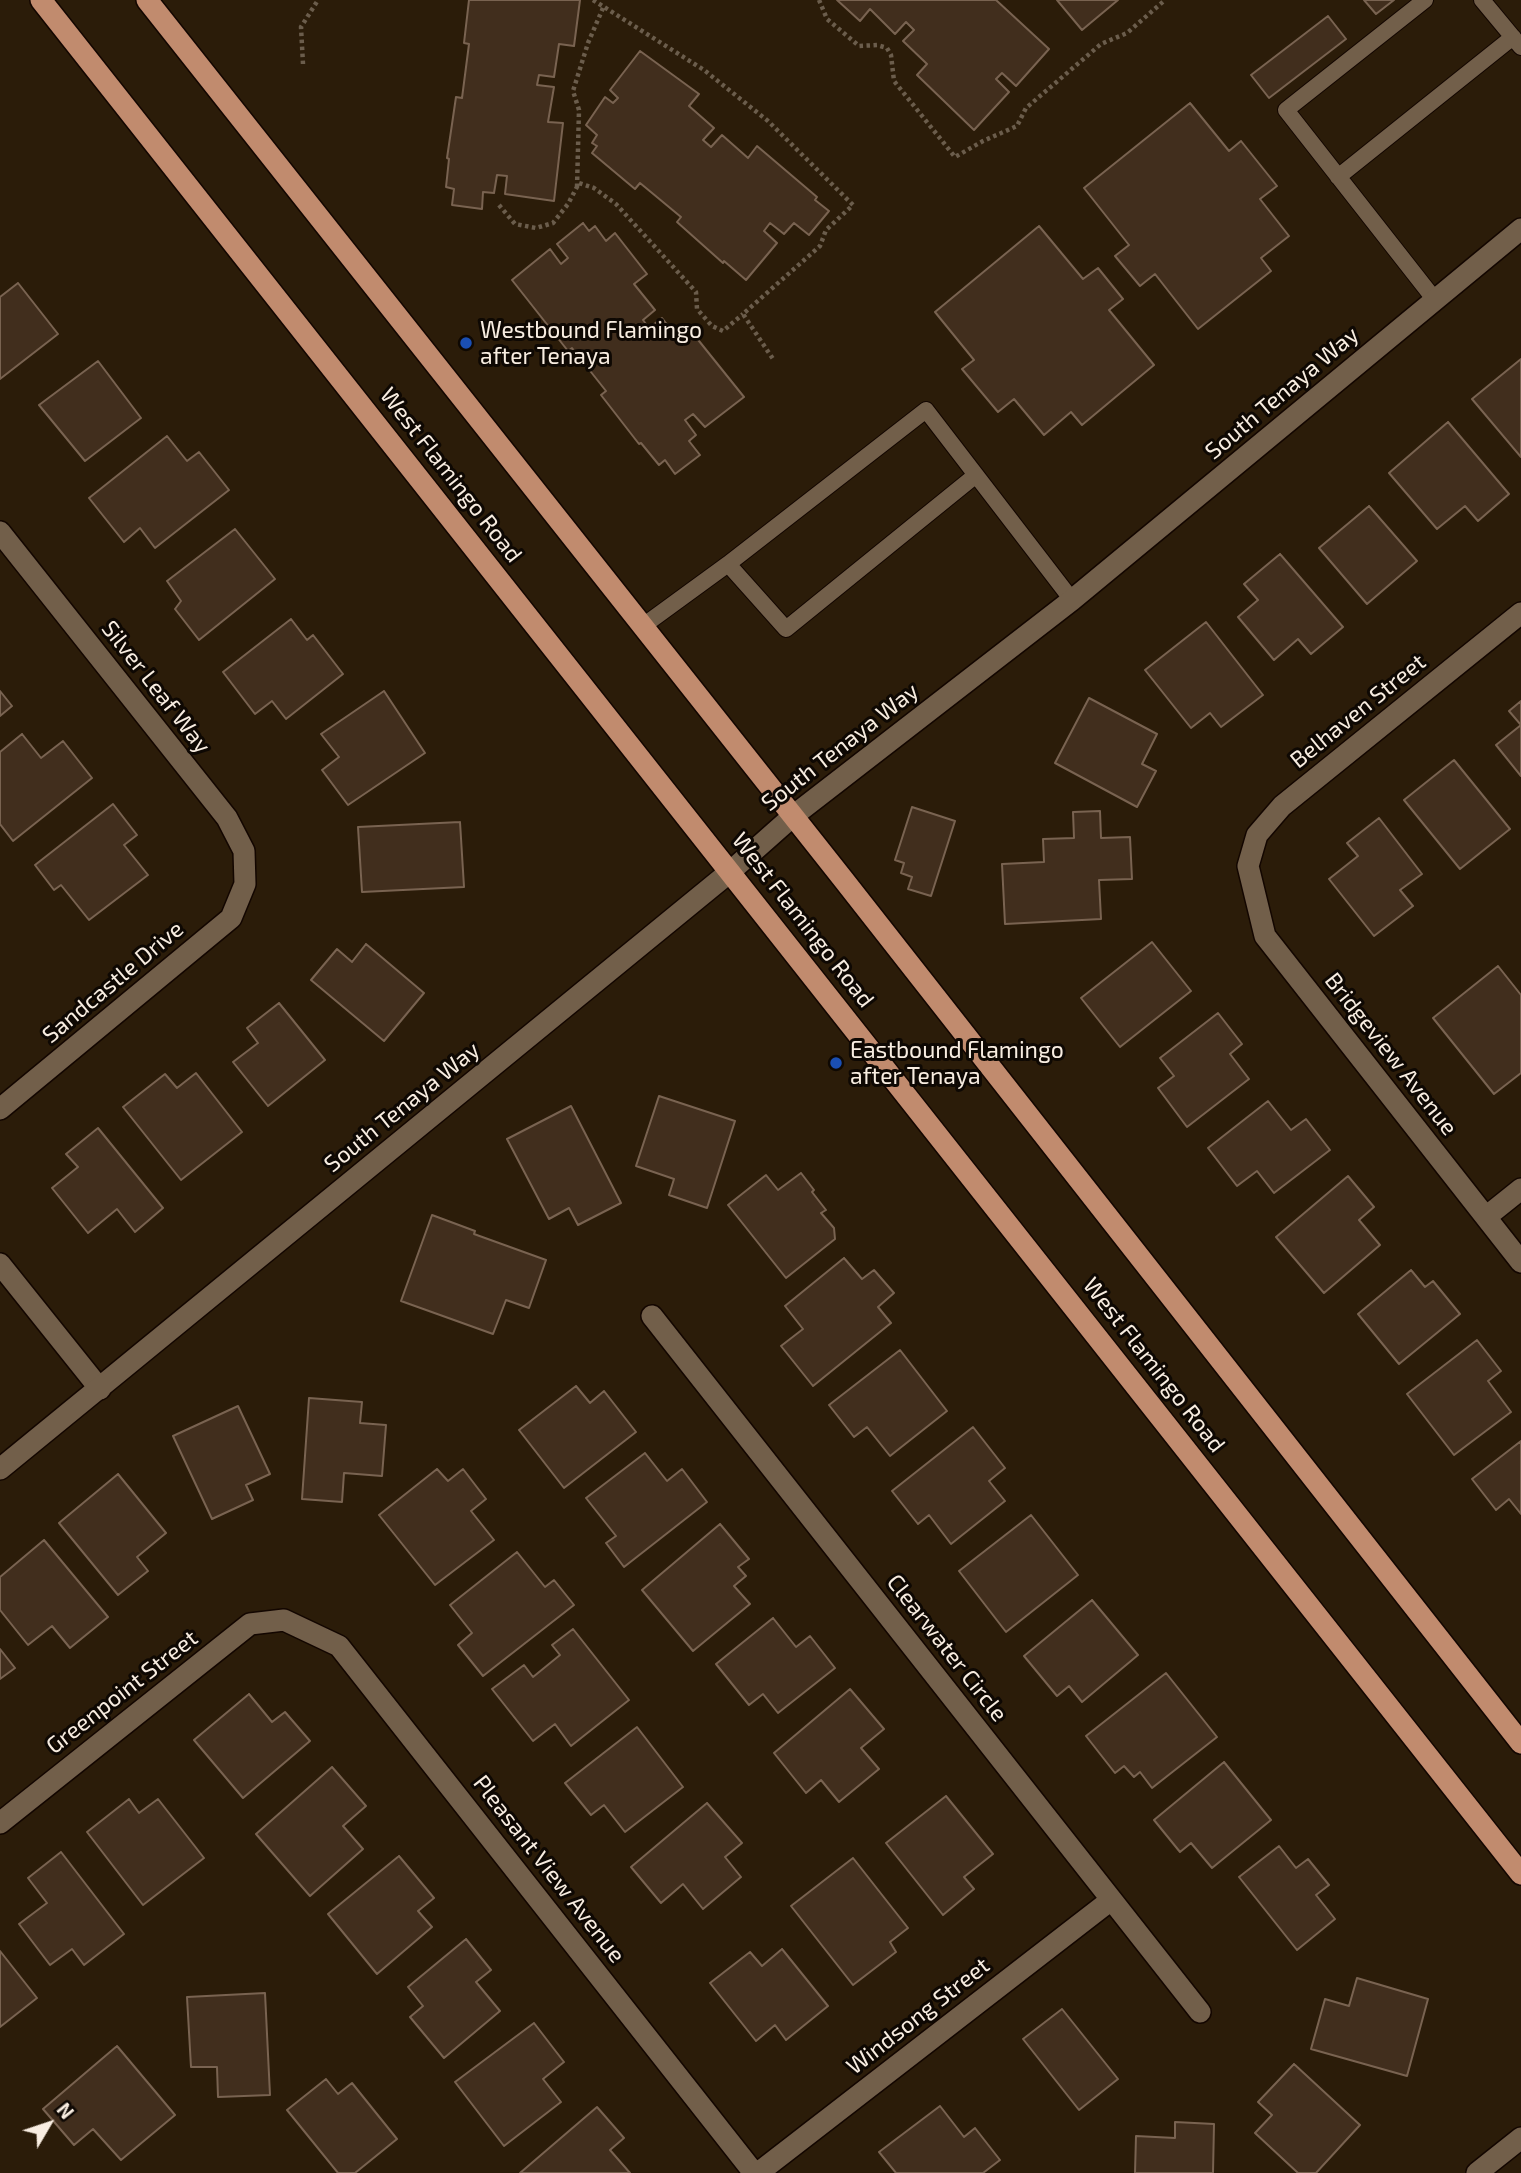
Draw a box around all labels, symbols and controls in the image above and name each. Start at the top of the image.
place label: Westbound Flamingo after Tenaya [480,316,702,370]
street label: South Tenaya Way [1200,321,1364,465]
marker: Westbound Flamingo after Tenaya [458,335,474,351]
street label: West Flamingo Road [374,382,528,568]
street label: Silver Leaf Way [96,615,216,759]
street label: Belhaven Street [1285,648,1431,774]
street label: South Tenaya Way [756,677,924,817]
street label: West Flamingo Road [726,827,880,1013]
street label: Sandcastle Drive [37,915,189,1049]
street label: Bridgeview Avenue [1319,967,1463,1141]
street label: South Tenaya Way [319,1036,485,1178]
place label: Eastbound Flamingo after Tenaya [850,1036,1064,1090]
marker: Eastbound Flamingo after Tenaya [828,1055,844,1071]
street label: West Flamingo Road [1077,1272,1231,1458]
street label: Clearwater Circle [881,1569,1013,1727]
street label: Greenpoint Street [41,1624,203,1760]
street label: Pleasant View Avenue [467,1770,631,1968]
street label: Windsong Street [841,1952,995,2080]
north arrow [14,2089,84,2159]
text: N [52,2098,79,2123]

